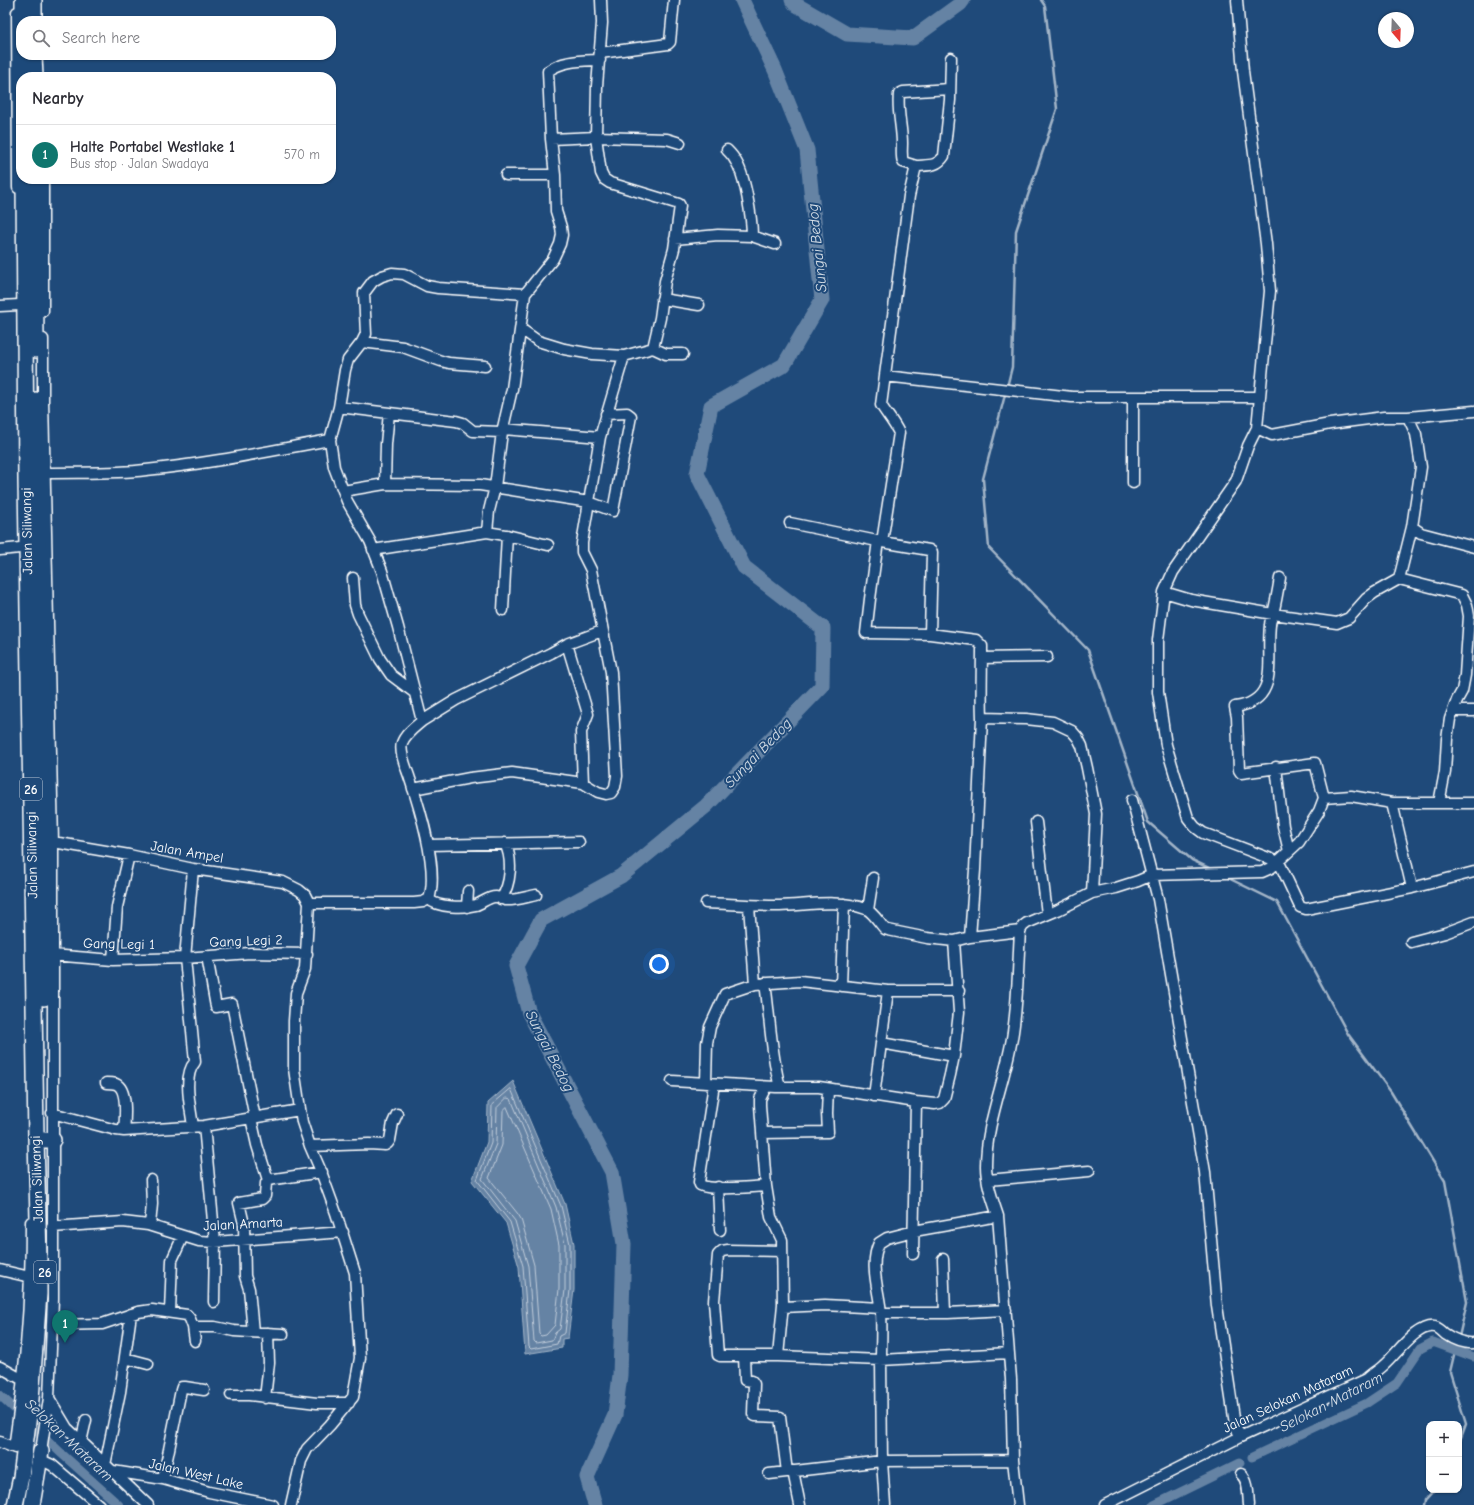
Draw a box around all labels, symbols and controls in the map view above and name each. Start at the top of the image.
north arrow [1378,12,1414,48]
search box [16,16,336,60]
icon: search [30,27,52,49]
text: Search here [62,29,140,47]
text: Nearby [32,89,83,108]
text: Halte Portabel Westlake 1 [70,138,235,156]
text: 1 [42,147,48,162]
text: 570 m [284,147,320,162]
text: Bus stop · Jalan Swadaya [70,156,209,171]
water label: Sungai Bedog [803,203,831,293]
street label: Jalan Siliwangi [18,487,36,575]
water label: Sungai Bedog [721,715,795,791]
road number: 26 [20,778,42,800]
street label: Jalan Siliwangi [23,811,41,899]
street label: Jalan Ampel [149,837,225,867]
street label: Gang Legi 2 [209,931,283,951]
street label: Gang Legi 1 [83,935,155,953]
your location [649,954,669,974]
water label: Sungai Bedog [522,1007,578,1095]
street label: Jalan Siliwangi [27,1135,47,1223]
street label: Jalan Amarta [203,1213,283,1235]
road number: 26 [34,1261,56,1283]
pin: 1 [52,1310,78,1343]
street label: Jalan Selokan Mataram [1220,1361,1356,1437]
water label: Selokan Mataram [1276,1368,1386,1436]
water label: Selokan Mataram [21,1395,117,1485]
map controls [1426,1421,1462,1493]
button: + [1426,1421,1462,1457]
street label: Jalan West Lake [147,1455,245,1493]
button: − [1426,1457,1462,1493]

